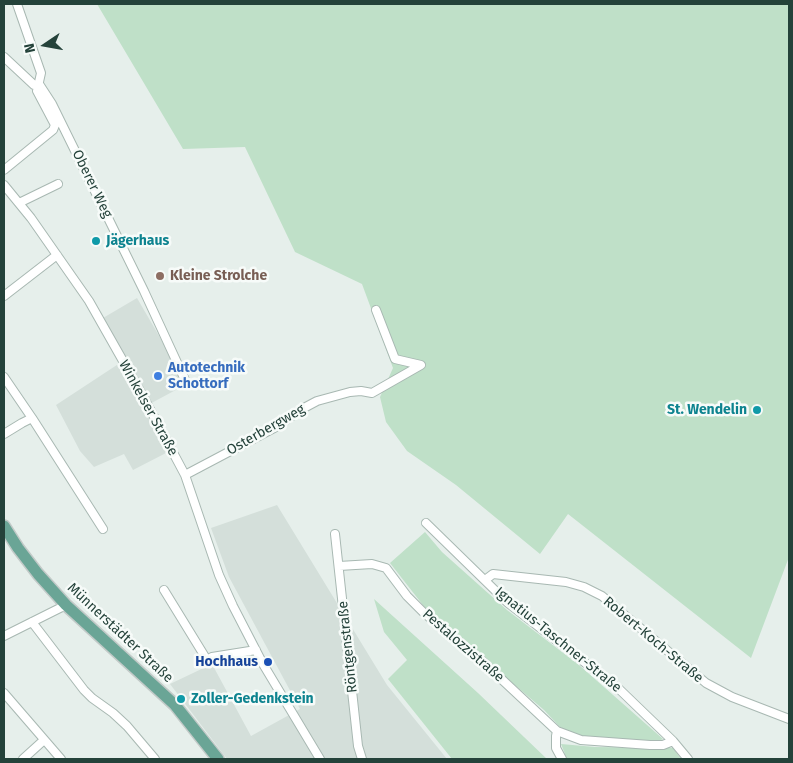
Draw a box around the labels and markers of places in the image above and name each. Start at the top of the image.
place label: Jägerhaus [106,233,169,249]
marker: Jägerhaus [90,235,102,247]
place label: Kleine Strolche [170,268,267,284]
marker: Kleine Strolche [154,270,166,282]
place label: Autotechnik Schottorf [168,360,245,392]
marker: Autotechnik Schottorf [152,370,164,382]
place label: St. Wendelin [667,402,747,418]
marker: St. Wendelin [751,404,763,416]
place label: Hochhaus [195,654,258,670]
marker: Hochhaus [262,656,274,668]
place label: Zoller-Gedenkstein [191,691,314,707]
marker: Zoller-Gedenkstein [175,693,187,705]

